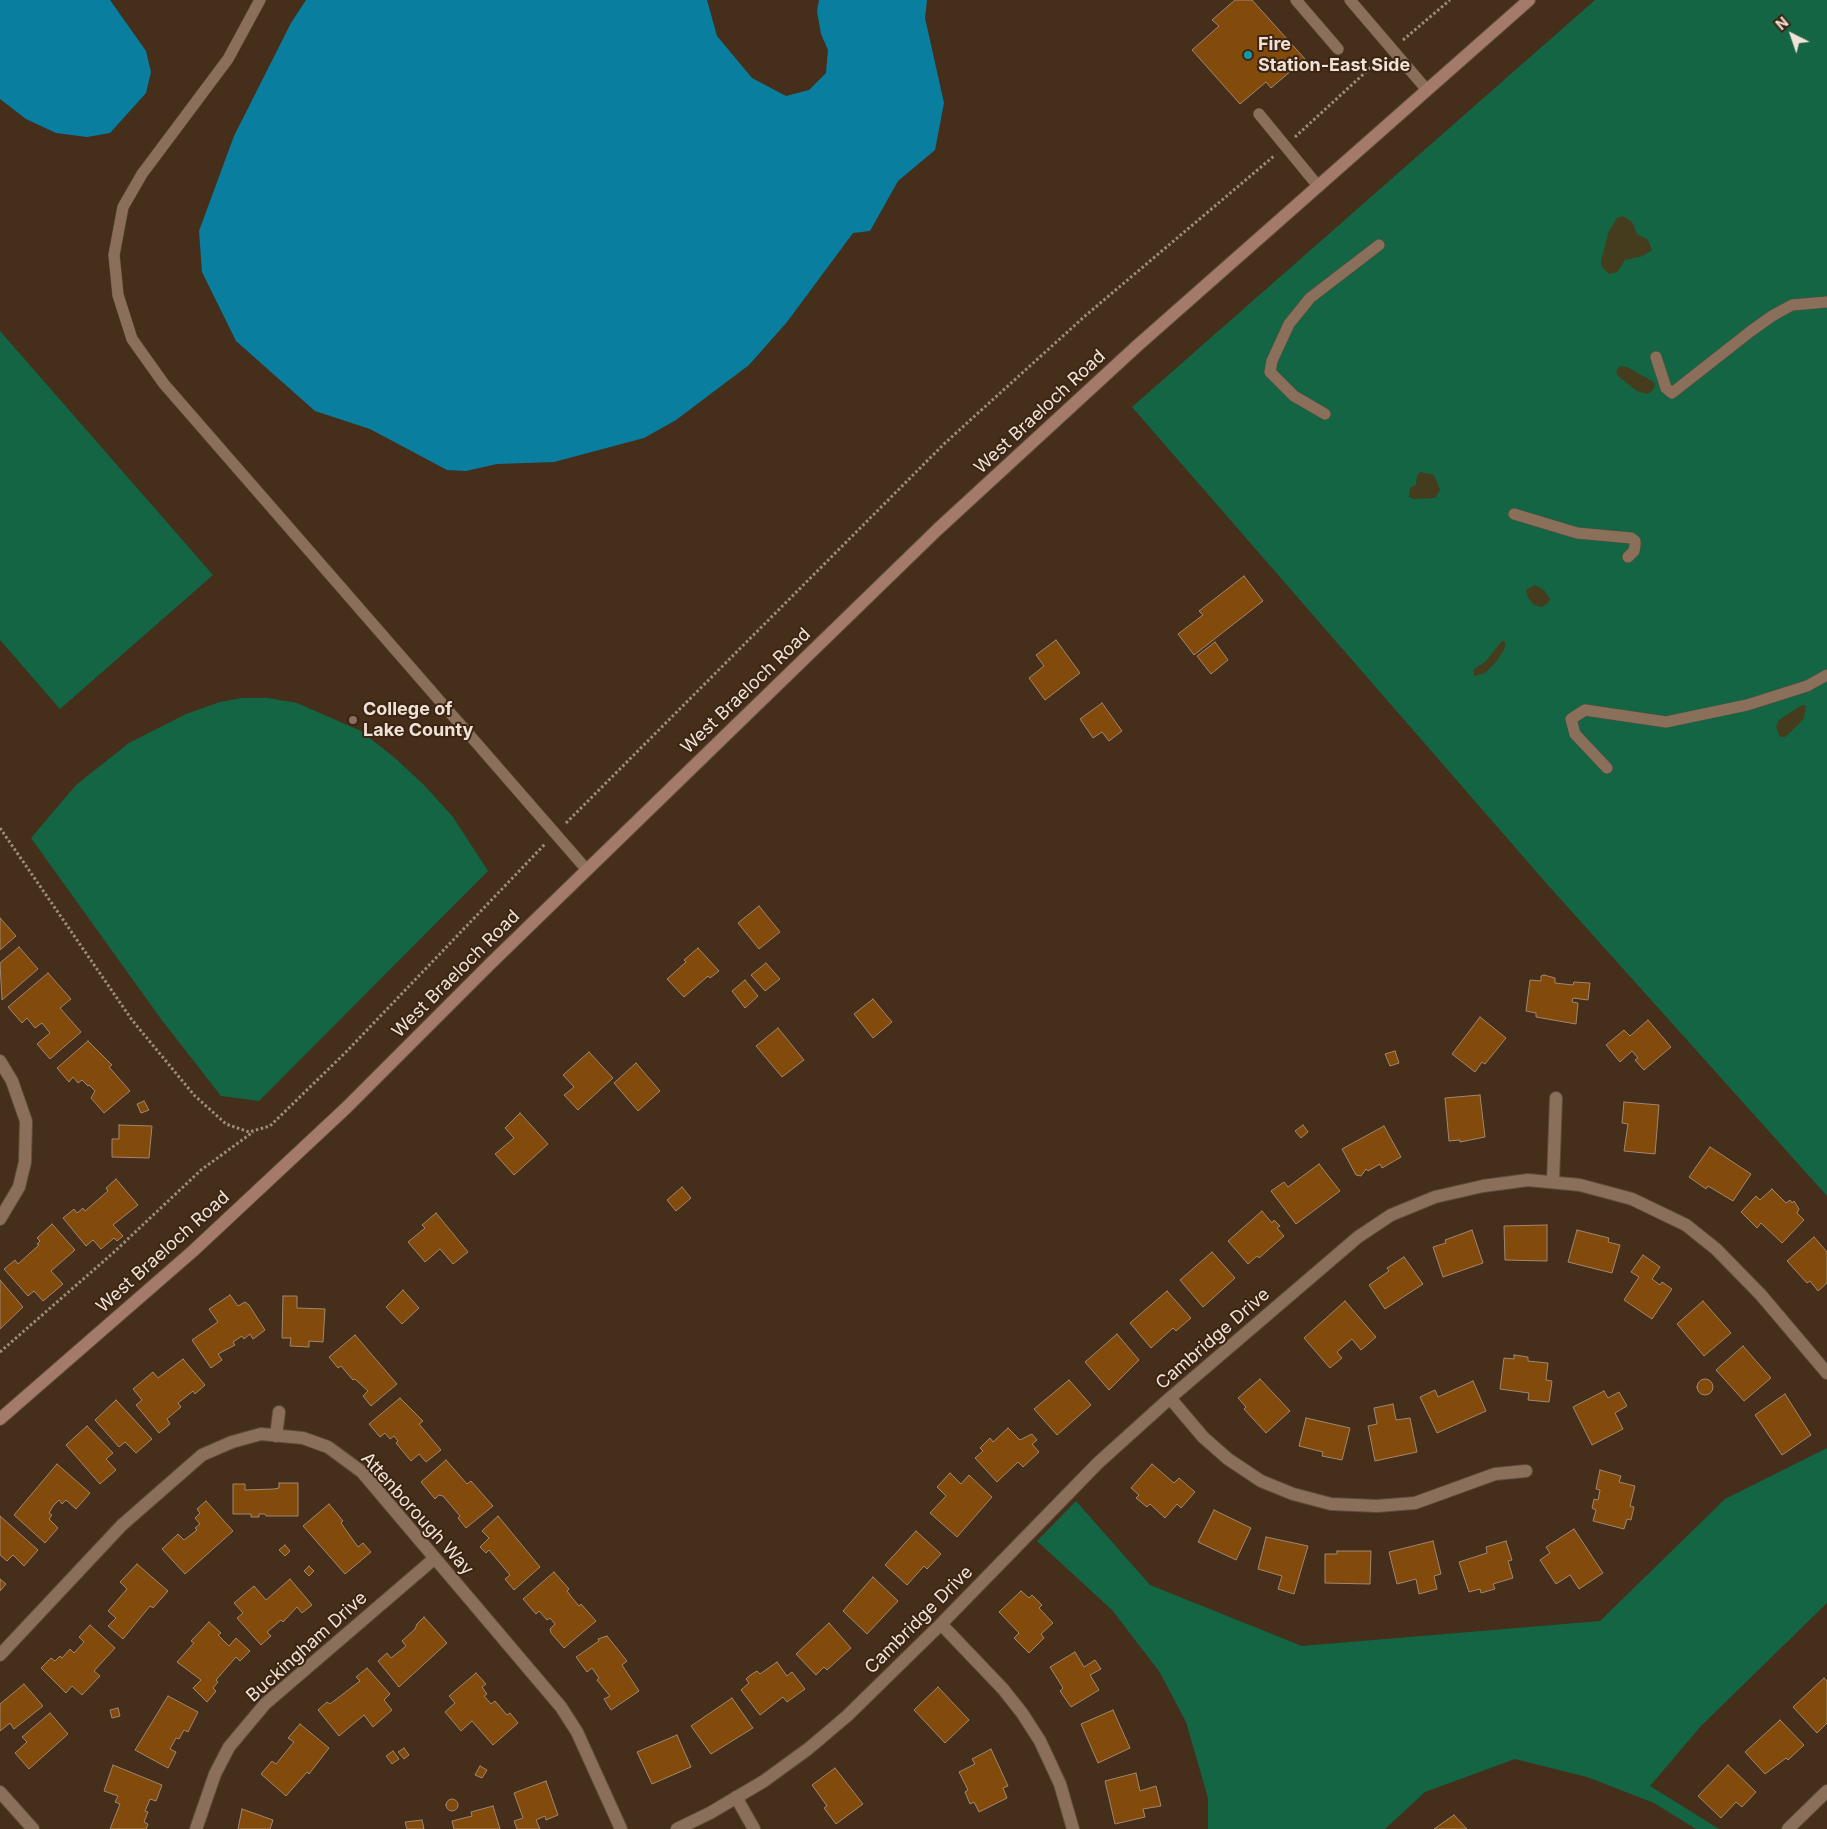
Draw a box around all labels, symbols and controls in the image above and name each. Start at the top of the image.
north arrow [1767,10,1817,60]
text: N [1772,13,1791,33]
place label: Fire Station-East Side [1258,34,1410,76]
marker: Fire Station-East Side [1242,49,1254,61]
street label: West Braeloch Road [970,346,1110,478]
street label: West Braeloch Road [677,624,815,758]
place label: College of Lake County [363,699,473,742]
marker: College of Lake County [347,714,359,726]
street label: West Braeloch Road [388,906,524,1042]
street label: West Braeloch Road [92,1187,234,1317]
street label: Cambridge Drive [1152,1284,1274,1394]
street label: Attenborough Way [356,1448,478,1580]
street label: Cambridge Drive [861,1562,977,1678]
street label: Buckingham Drive [242,1587,372,1707]

